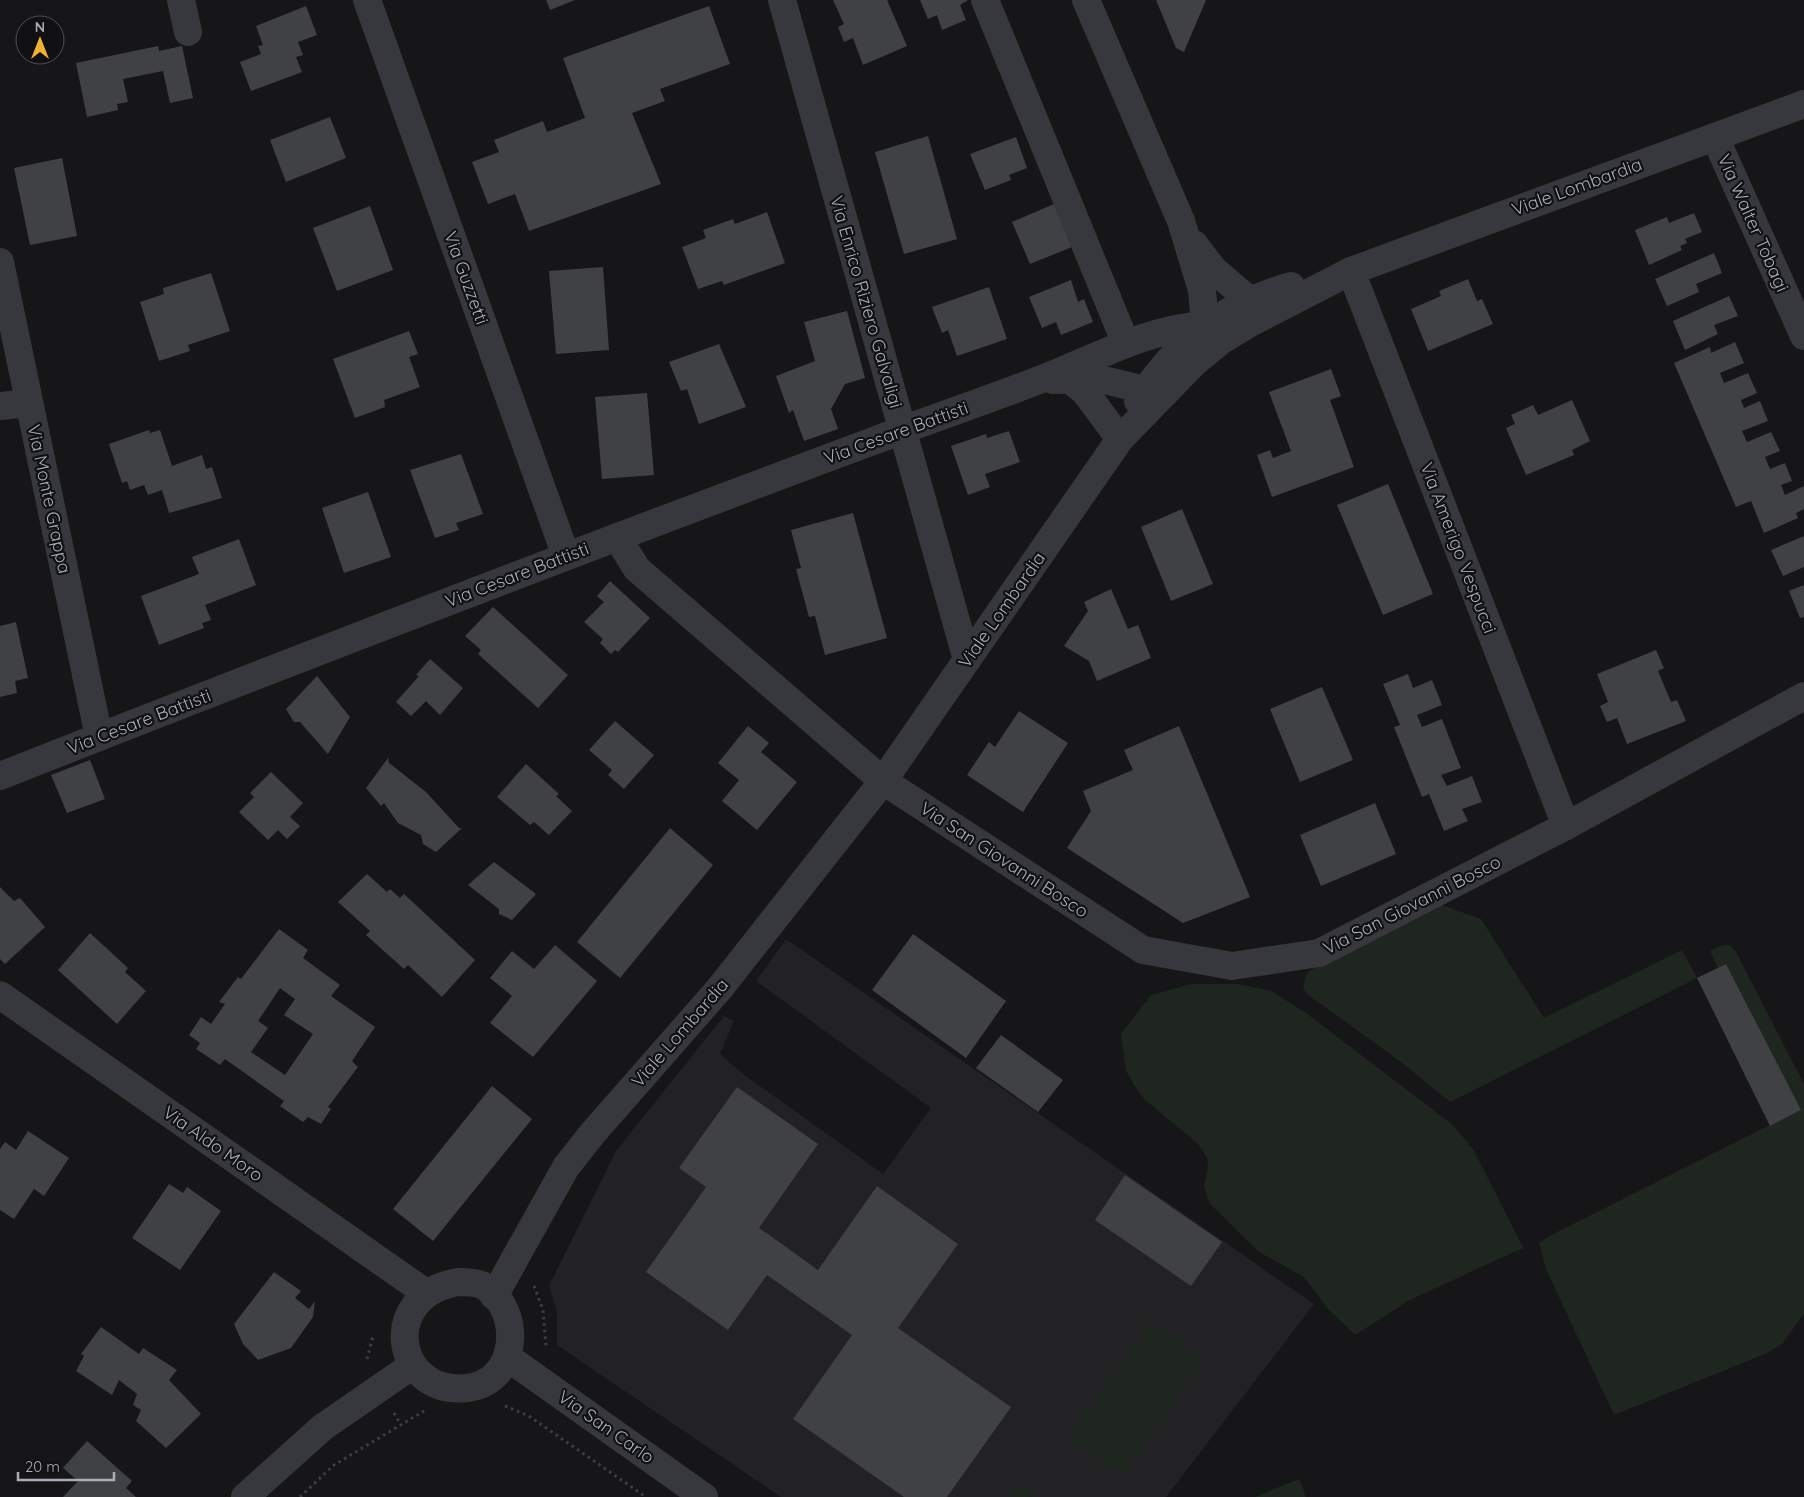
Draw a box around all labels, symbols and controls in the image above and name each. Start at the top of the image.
north arrow [15,15,65,65]
text: N [35,18,45,36]
street label: Via Walter Tobagi [1713,150,1794,295]
street label: Viale Lombardia [1509,152,1645,221]
street label: Via Enrico Riziero Galvaligi [825,193,908,411]
street label: Via Guzzetti [439,228,494,328]
street label: Via Cesare Battisti [821,396,971,469]
street label: Via Monte Grappa [22,422,77,576]
street label: Via Amerigo Vespucci [1415,459,1502,636]
street label: Via Cesare Battisti [442,537,592,612]
street label: Viale Lombardia [953,547,1050,672]
street label: Via Cesare Battisti [64,684,214,759]
street label: Via San Giovanni Bosco [916,796,1093,923]
street label: Via San Giovanni Bosco [1319,850,1504,959]
street label: Viale Lombardia [626,974,733,1092]
street label: Via Aldo Moro [159,1101,268,1187]
street label: Via San Carlo [554,1385,659,1468]
scale bar [18,1450,114,1482]
text: 20 m [25,1457,60,1476]

